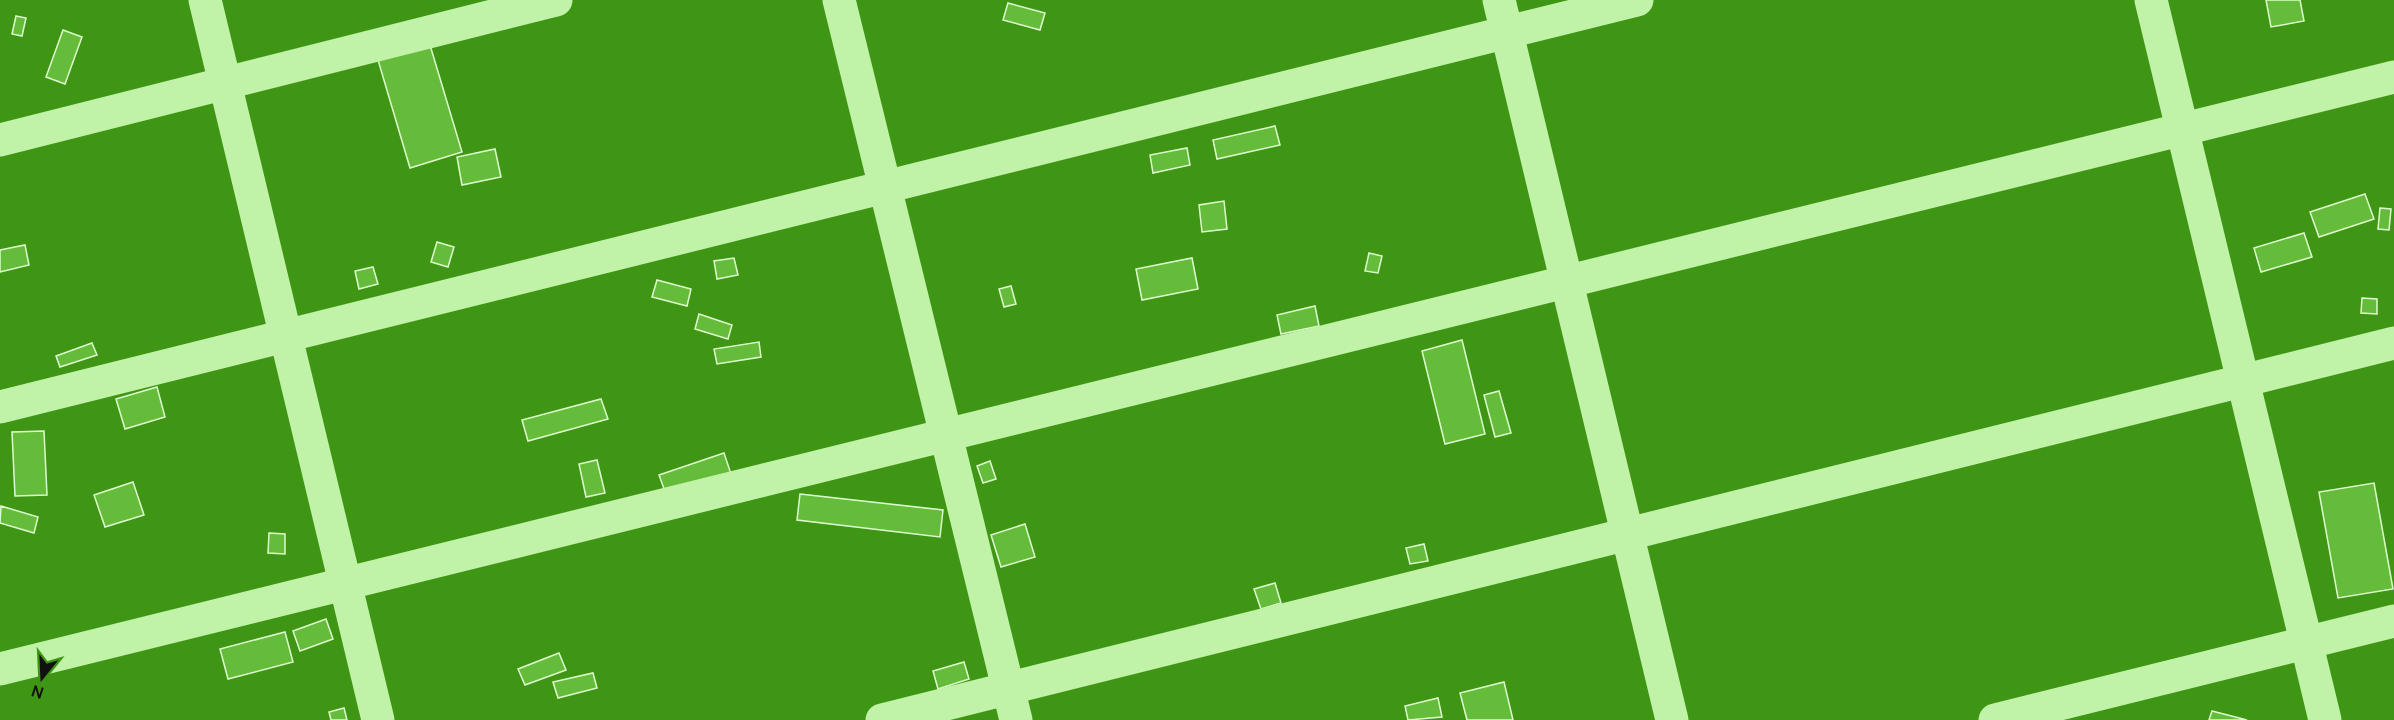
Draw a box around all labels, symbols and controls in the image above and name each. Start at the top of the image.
north arrow [12,648,72,708]
text: N [28,680,46,705]

